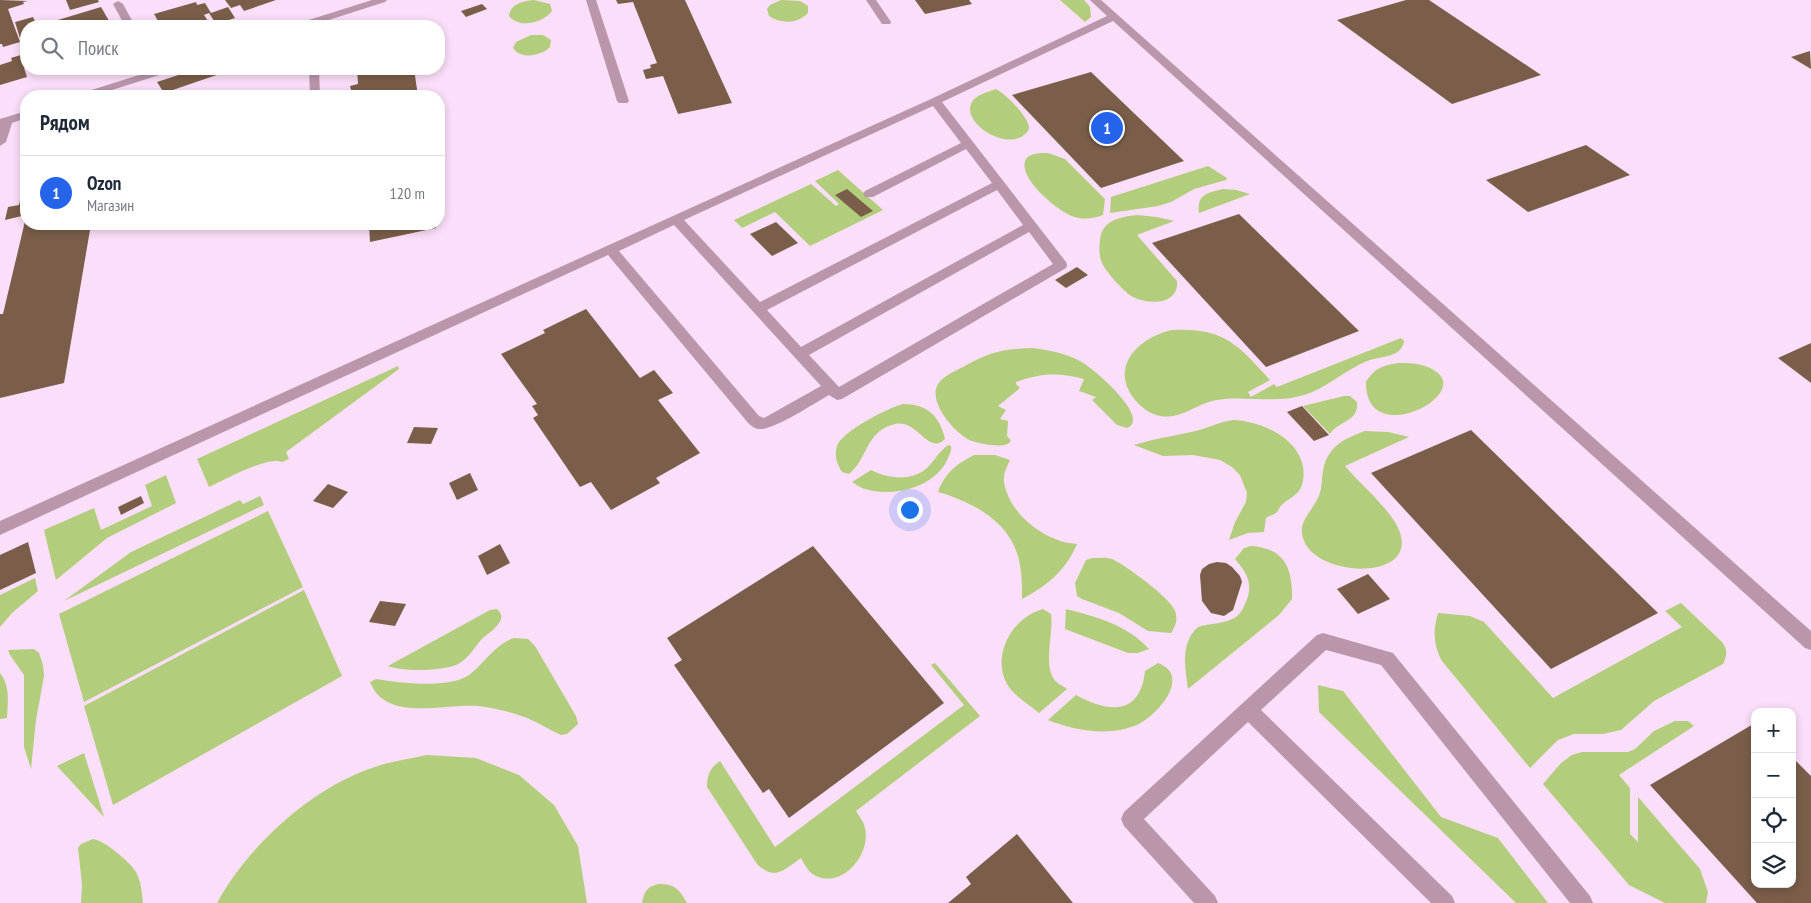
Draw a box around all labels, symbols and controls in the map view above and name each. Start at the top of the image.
search box [20,20,445,75]
icon: search [38,34,66,62]
text: Поиск [78,36,119,60]
text: Рядом [40,109,90,136]
pin: 1 [1091,109,1123,147]
text: Ozon [87,171,121,195]
text: 1 [52,183,60,203]
text: 120 m [390,183,425,203]
text: Магазин [87,195,134,215]
your location [897,497,923,523]
map controls [1751,708,1796,888]
button: + [1751,708,1796,753]
button: − [1751,753,1796,798]
button: locate [1751,798,1796,843]
button: layers [1751,843,1796,888]

